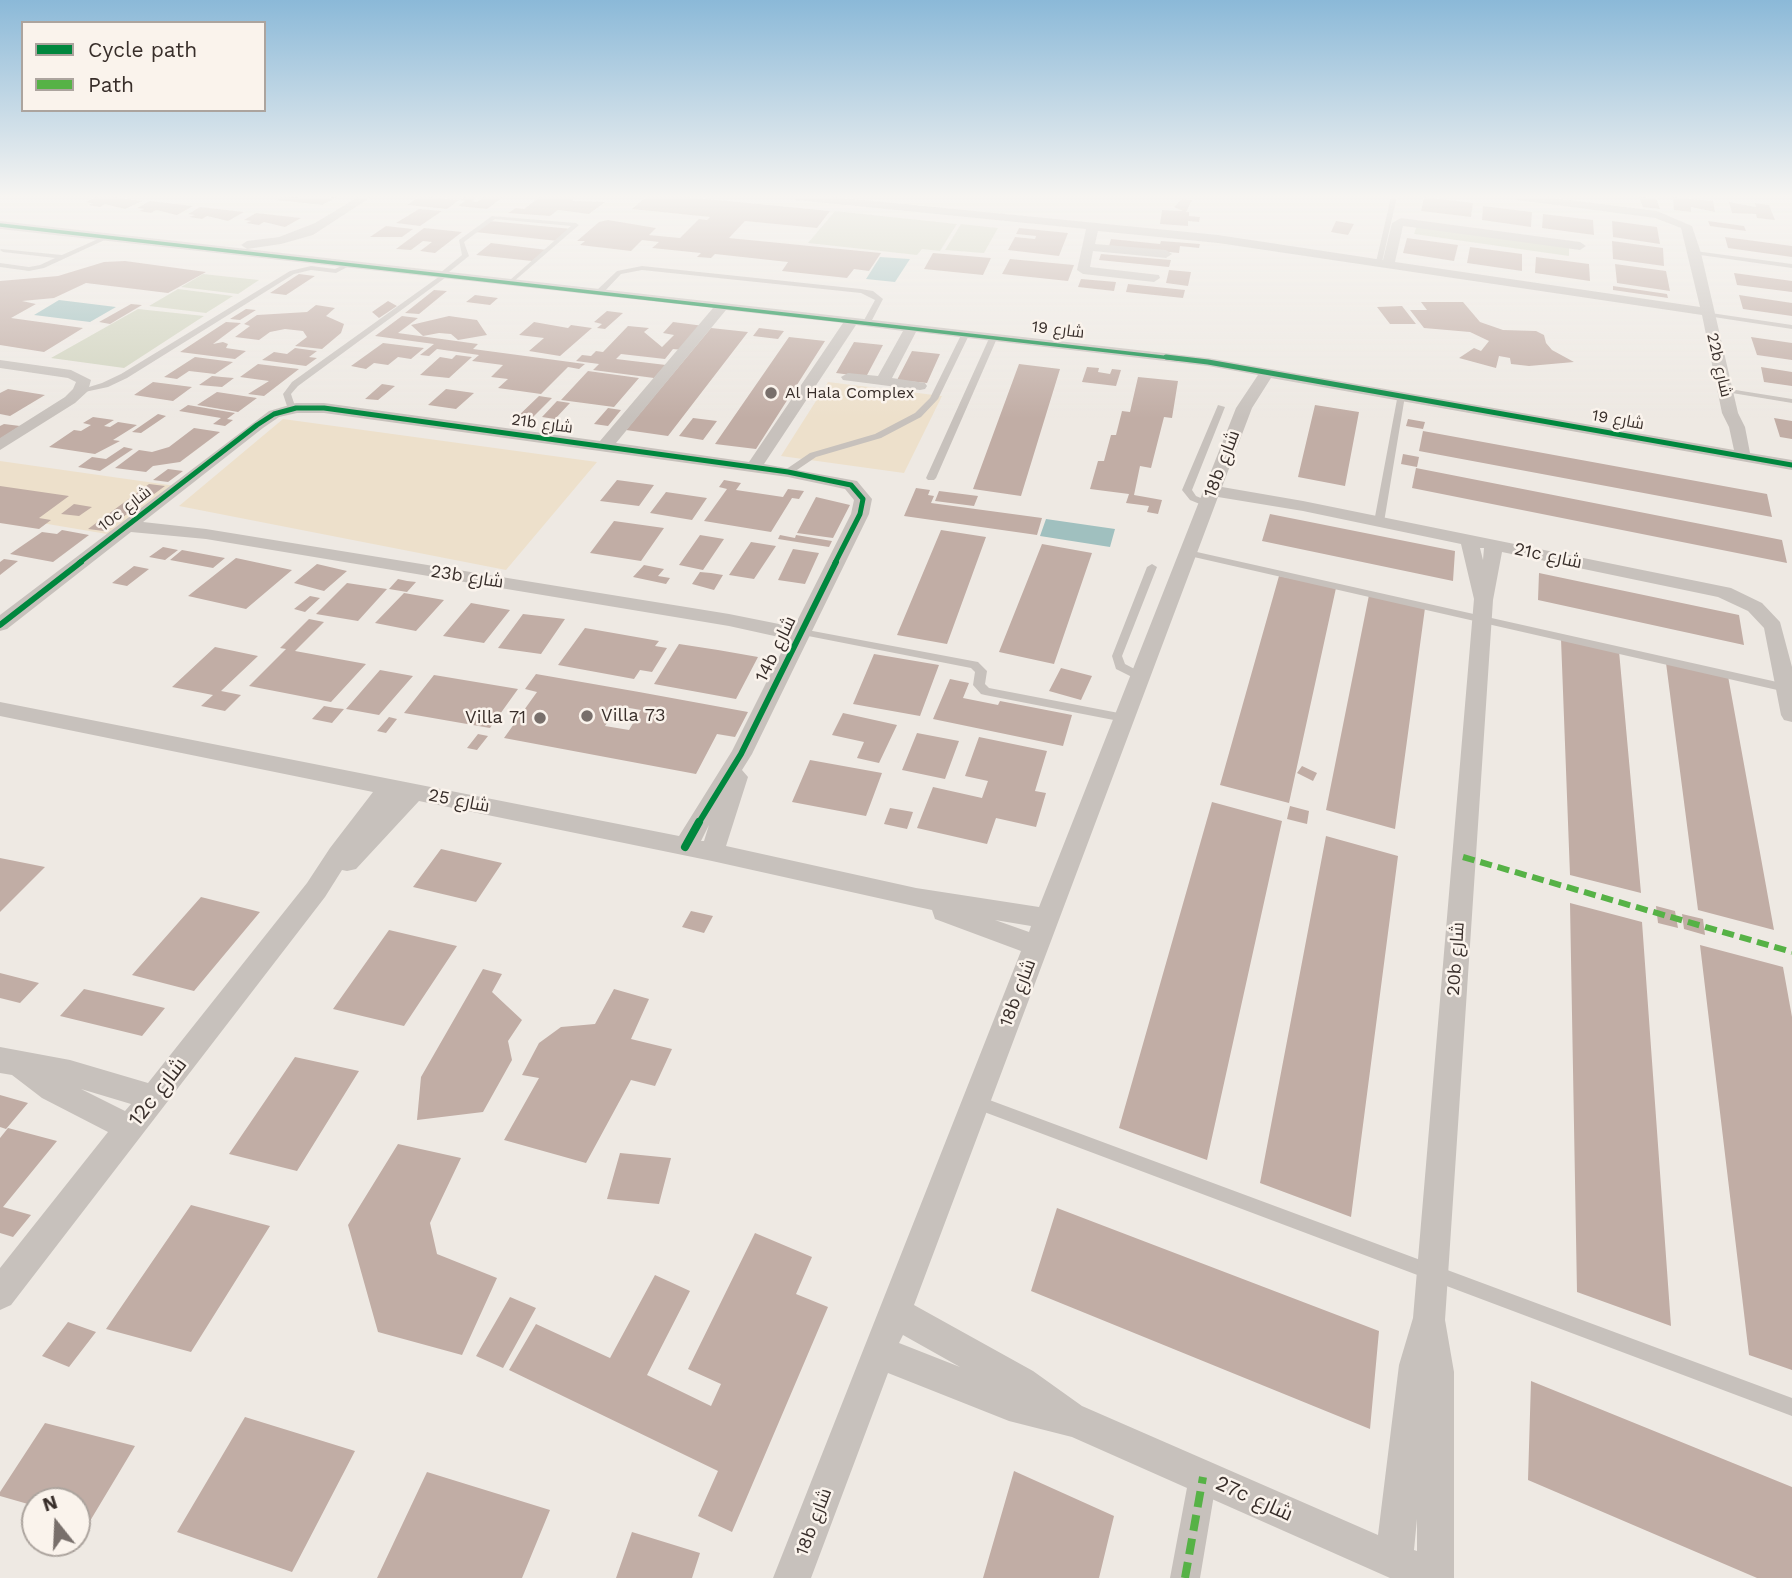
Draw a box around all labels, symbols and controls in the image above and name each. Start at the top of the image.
legend [21,21,266,112]
text: Cycle path [88,37,197,62]
text: Path [88,72,134,97]
street label: شارع 19 [1031,317,1085,343]
street label: 22b شارع [1702,331,1736,399]
place label: Al Hala Complex [785,383,914,403]
marker: Al Hala Complex [763,385,779,401]
street label: شارع 19 [1590,406,1646,434]
street label: 21b شارع [510,410,574,438]
street label: 18b شارع [1199,427,1245,501]
street label: 10c شارع [95,482,155,536]
street label: 21c شارع [1512,538,1584,574]
street label: 23b شارع [429,561,505,593]
street label: 14b شارع [751,613,801,685]
place label: Villa 73 [601,705,665,727]
place label: Villa 71 [465,707,526,729]
marker: Villa 73 [579,708,595,724]
marker: Villa 71 [532,710,548,726]
street label: شارع 25 [427,784,491,818]
street label: 20b شارع [1443,921,1469,997]
street label: 18b شارع [995,956,1041,1030]
street label: 12c شارع [123,1053,193,1131]
street label: 27c شارع [1211,1471,1297,1527]
street label: 18b شارع [791,1485,837,1559]
north arrow [21,1487,91,1557]
text: N [40,1490,60,1517]

